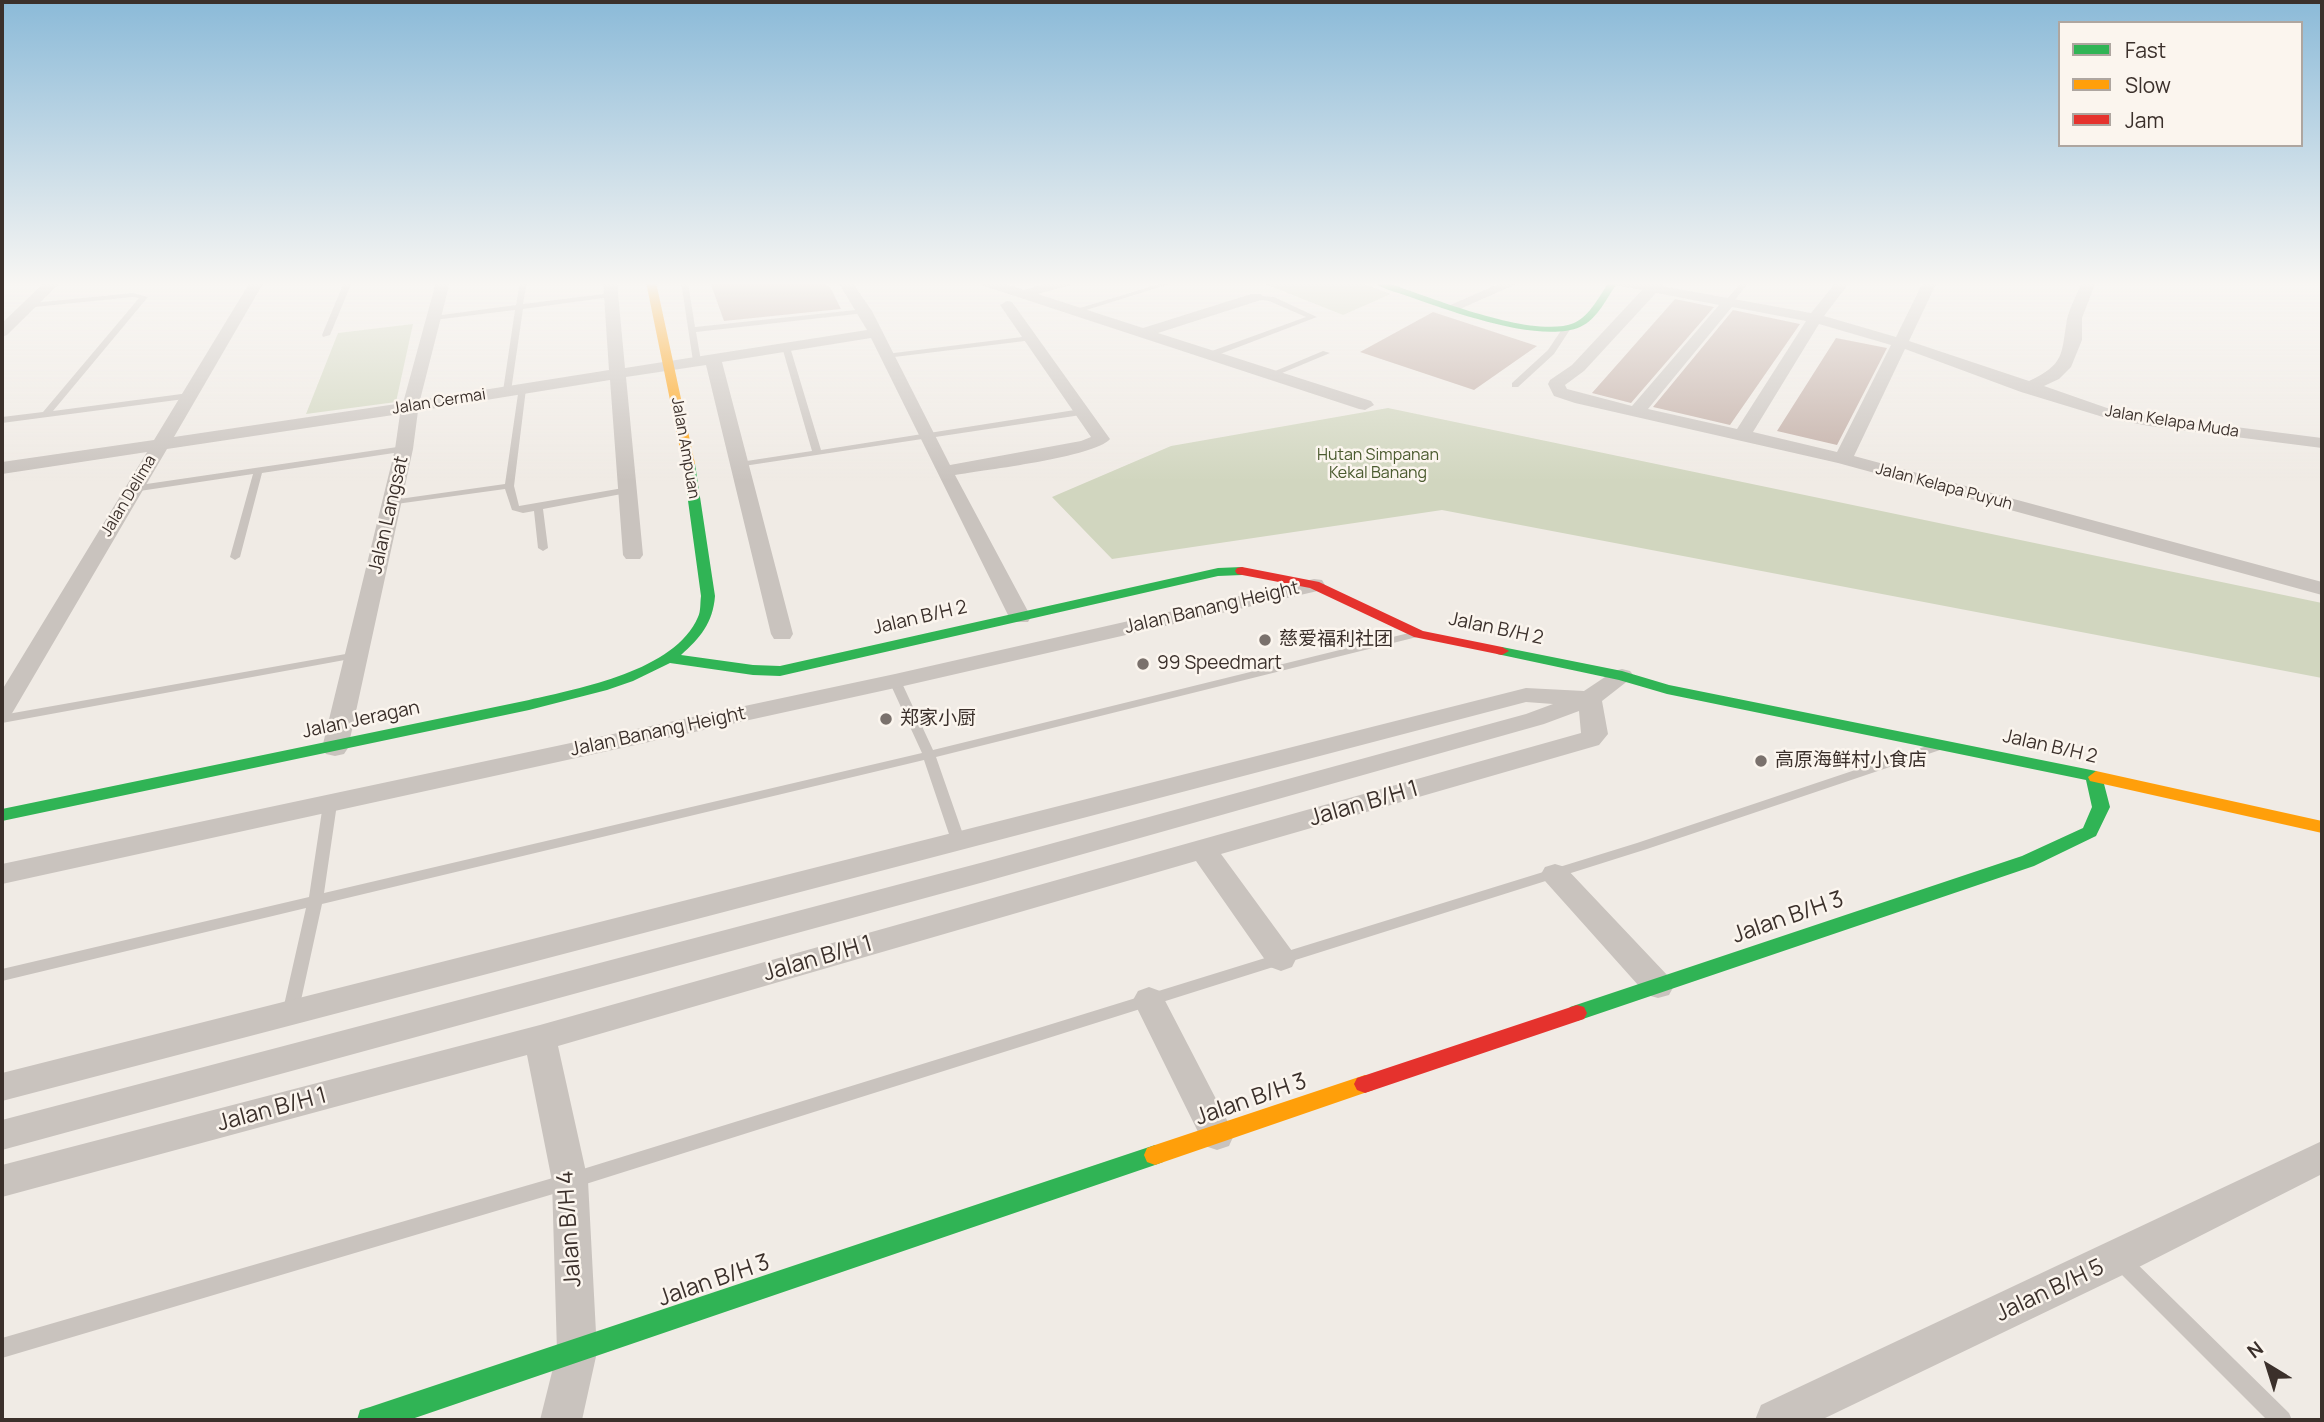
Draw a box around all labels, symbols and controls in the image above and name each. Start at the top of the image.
legend [2058,21,2303,147]
text: Fast [2125,36,2166,64]
text: Slow [2125,71,2171,99]
text: Jam [2125,106,2164,134]
street label: Jalan Cermai [391,385,487,419]
street label: Jalan Ampuan [667,396,703,500]
street label: Jalan Kelapa Muda [2104,402,2240,442]
park label: Hutan Simpanan Kekal Banang [1317,446,1439,484]
street label: Jalan Delima [97,452,161,540]
street label: Jalan Langsat [364,454,414,576]
street label: Jalan Kelapa Puyuh [1874,460,2014,514]
street label: Jalan Banang Height [1122,577,1302,639]
street label: Jalan B/H 2 [871,596,969,640]
street label: Jalan B/H 2 [1447,608,1545,650]
place label: 慈爱福利社团 [1279,629,1393,651]
marker: 慈爱福利社团 [1257,632,1273,648]
place label: 99 Speedmart [1157,653,1282,675]
marker: 99 Speedmart [1135,656,1151,672]
street label: Jalan Jeragan [300,696,422,744]
street label: Jalan Banang Height [568,702,748,762]
place label: 郑家小厨 [900,708,976,730]
marker: 郑家小厨 [878,711,894,727]
street label: Jalan B/H 2 [2001,725,2099,769]
place label: 高原海鲜村小食店 [1775,750,1927,772]
marker: 高原海鲜村小食店 [1753,753,1769,769]
street label: Jalan B/H 1 [1306,775,1422,833]
street label: Jalan B/H 3 [1729,886,1847,950]
street label: Jalan B/H 1 [760,930,876,988]
street label: Jalan B/H 3 [1192,1068,1310,1132]
street label: Jalan B/H 1 [214,1082,330,1138]
street label: Jalan B/H 4 [552,1170,588,1288]
street label: Jalan B/H 3 [655,1249,773,1313]
street label: Jalan B/H 5 [1991,1254,2109,1328]
north arrow [2233,1331,2303,1401]
text: N [2242,1335,2268,1364]

